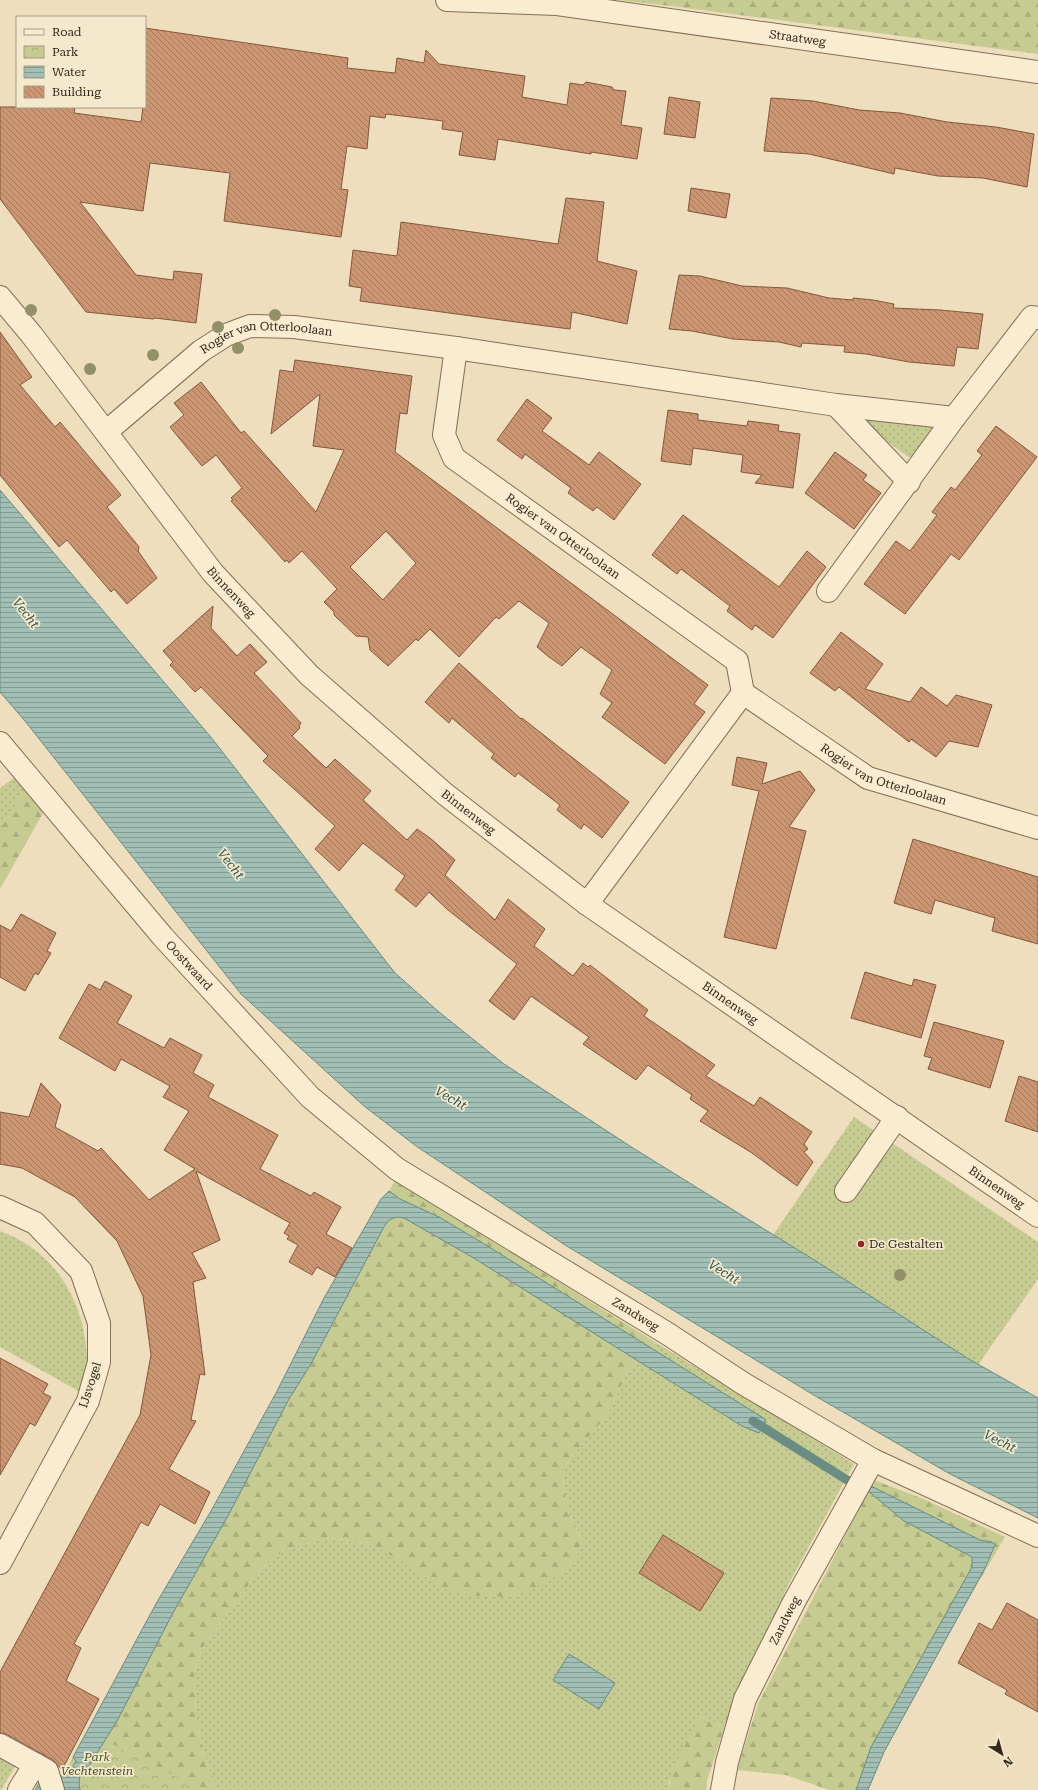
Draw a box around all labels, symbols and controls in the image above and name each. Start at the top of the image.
legend [16,16,146,108]
text: Road [52,25,82,39]
street label: Straatweg [768,27,827,49]
text: Park [52,45,79,59]
text: Water [52,65,86,79]
text: Building [52,85,101,99]
street label: Rogier van Otterloolaan [197,319,334,357]
street label: Rogier van Otterloolaan [503,490,623,582]
street label: Binnenweg [204,564,258,621]
water label: Vecht [10,595,42,631]
street label: Rogier van Otterloolaan [818,741,949,808]
street label: Binnenweg [439,787,498,838]
water label: Vecht [215,846,247,882]
street label: Oostwaard [163,938,216,993]
street label: Binnenweg [699,979,761,1027]
water label: Vecht [432,1083,470,1113]
street label: Binnenweg [966,1163,1027,1212]
place label: De Gestalten [869,1237,943,1251]
marker: De Gestalten [856,1239,866,1249]
water label: Vecht [706,1257,743,1287]
street label: Zandweg [610,1295,662,1334]
street label: IJsvogel [76,1360,104,1410]
water label: Vecht [981,1427,1019,1455]
street label: Zandweg [767,1593,803,1647]
north arrow [982,1734,1022,1774]
park label: Park Vechtenstein [61,1750,133,1778]
text: N [1000,1754,1015,1770]

